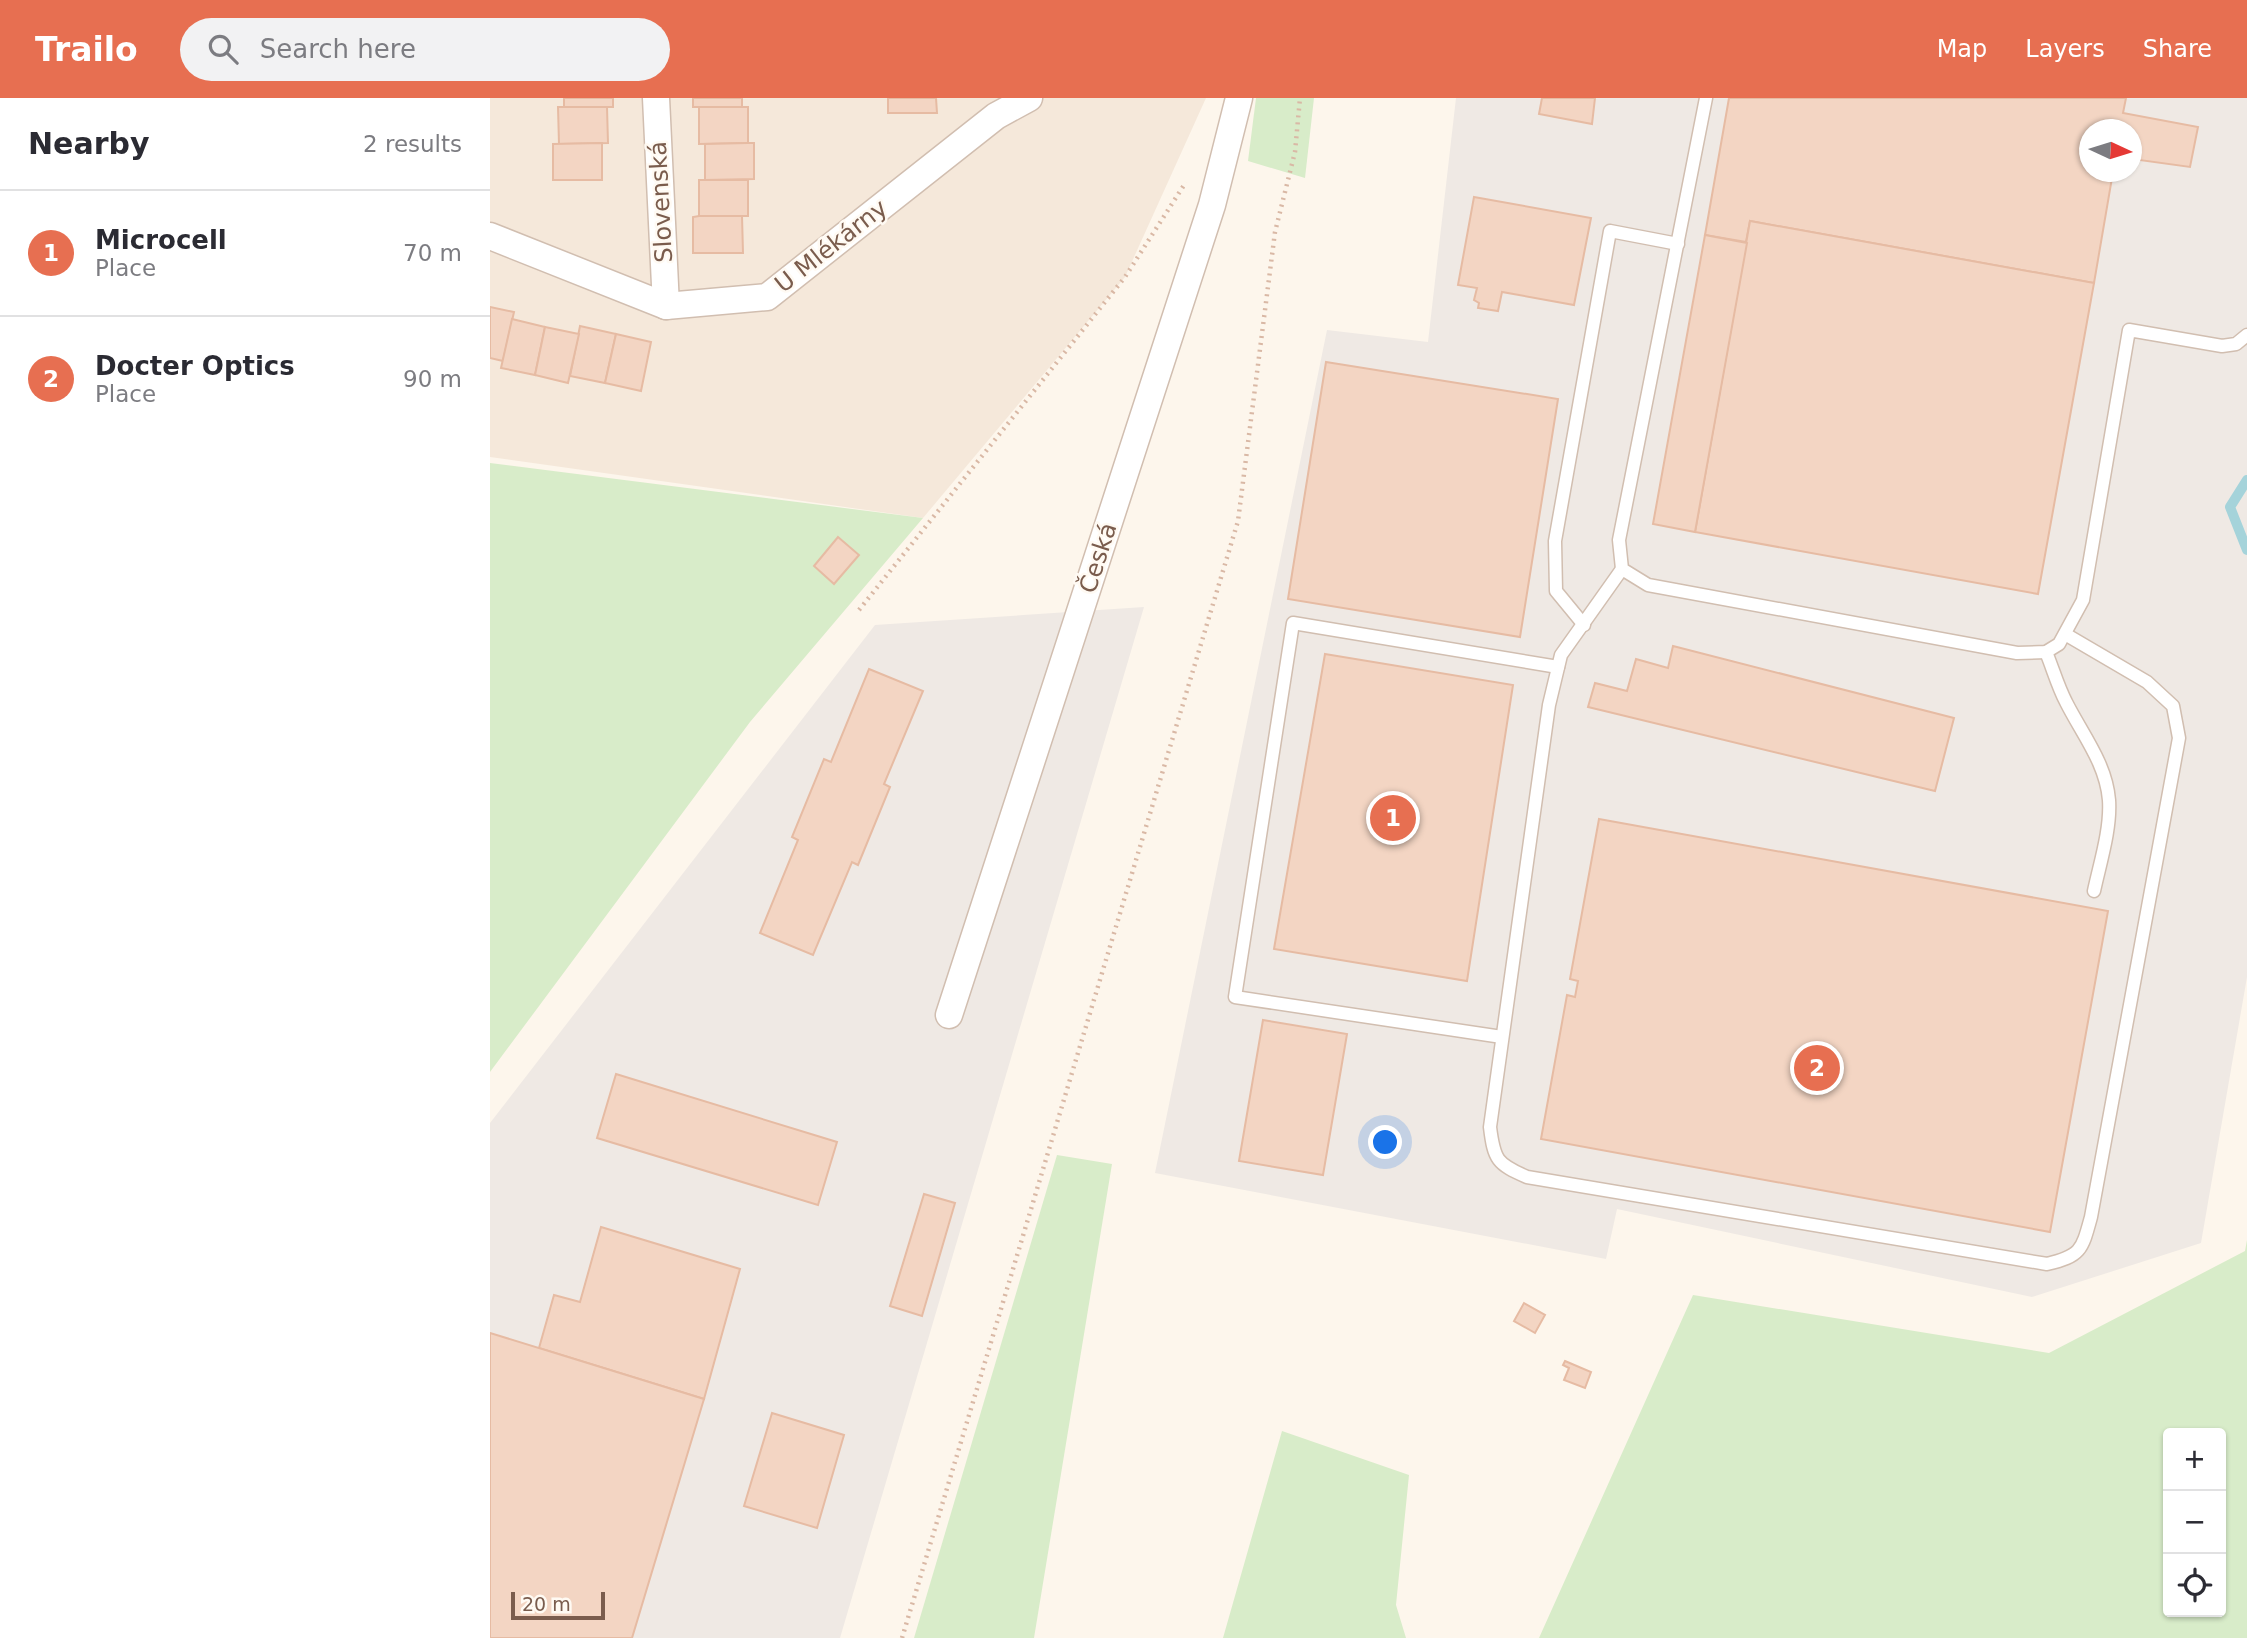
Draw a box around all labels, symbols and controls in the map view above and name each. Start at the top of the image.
search box [180,18,670,81]
text: Trailo [35,30,138,69]
icon: search [204,30,242,68]
text: Search here [260,34,416,64]
text: Map [1937,35,1987,63]
text: Layers [2025,35,2105,63]
text: Share [2143,35,2212,63]
north arrow [2079,119,2142,182]
text: Nearby [28,126,150,161]
text: 2 results [363,131,462,157]
street label: Slovenská [644,141,678,263]
street label: U Mlékárny [769,194,893,298]
text: Microcell [95,225,227,255]
text: 1 [43,240,59,266]
text: 70 m [403,240,462,266]
text: Place [95,255,156,281]
text: Docter Optics [95,351,295,381]
text: 2 [43,366,59,392]
text: 90 m [403,366,462,392]
text: Place [95,381,156,407]
street label: Česká [1072,519,1122,597]
pin: 1 [1370,792,1416,844]
pin: 2 [1794,1042,1840,1094]
your location [1368,1125,1402,1159]
map controls [2163,1428,2226,1617]
button: + [2163,1428,2226,1491]
button: − [2163,1491,2226,1554]
button: locate [2163,1554,2226,1617]
scale bar [511,1589,606,1621]
text: 20 m [522,1593,571,1615]

